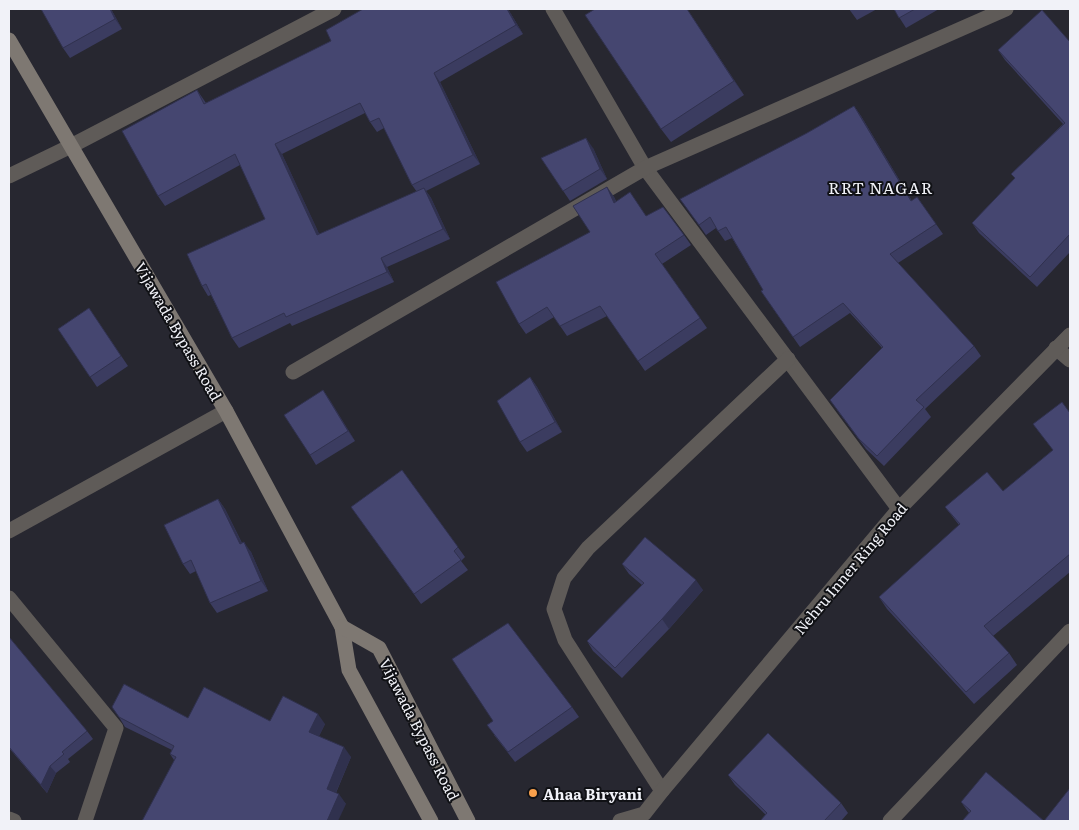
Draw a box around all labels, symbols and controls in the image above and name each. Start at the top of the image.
district label: RRT NAGAR [828,175,934,199]
street label: Vijawada Bypass Road [130,257,228,405]
street label: Nehru Inner Ring Road [788,497,912,639]
street label: Vijawada Bypass Road [374,654,466,804]
place label: Ahaa Biryani [543,782,643,805]
marker: Ahaa Biryani [527,787,539,799]

